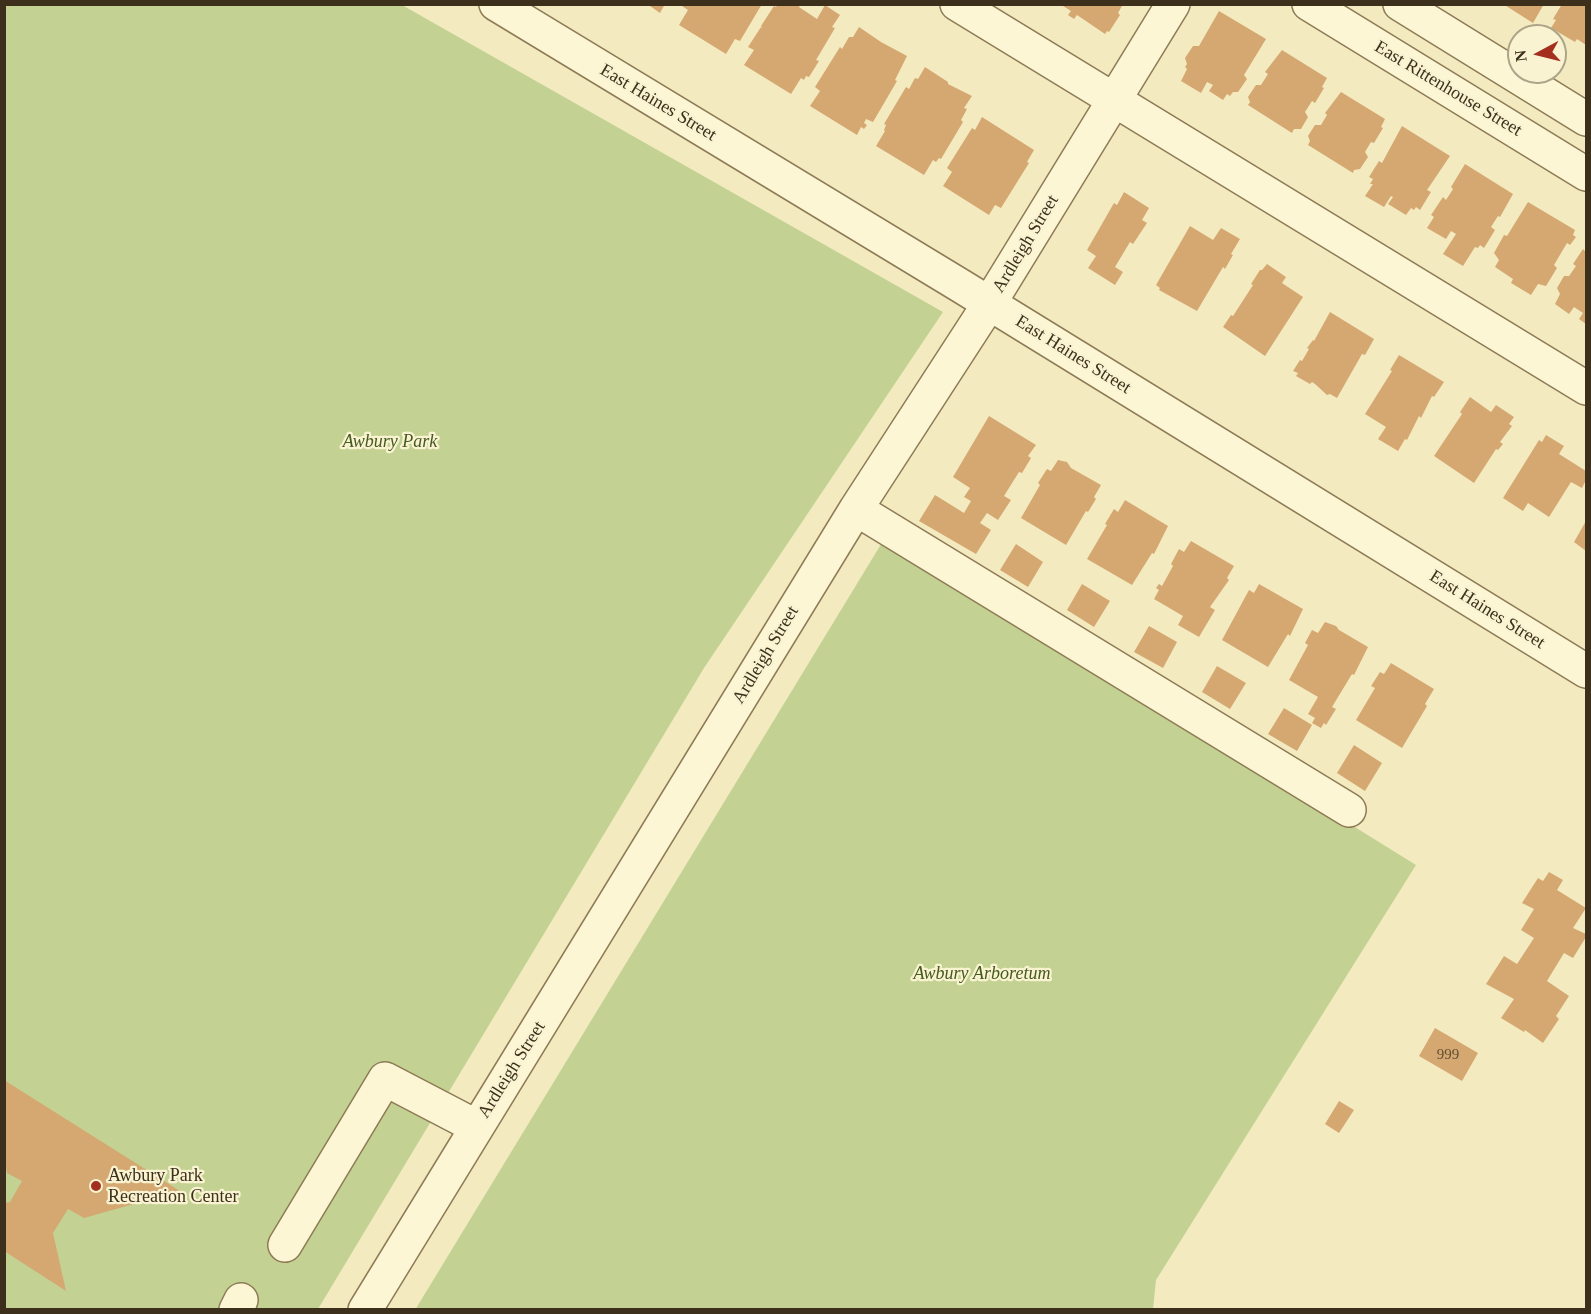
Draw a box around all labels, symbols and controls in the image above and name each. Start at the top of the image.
north arrow [1507,24,1567,84]
street label: East Rittenhouse Street [1370,36,1526,142]
text: N [1511,49,1530,63]
street label: East Haines Street [596,60,720,146]
street label: Ardleigh Street [988,191,1064,297]
street label: East Haines Street [1011,311,1135,399]
park label: Awbury Park [343,431,437,453]
street label: East Haines Street [1425,566,1549,654]
street label: Ardleigh Street [728,602,804,708]
park label: Awbury Arboretum [914,963,1050,985]
street label: Ardleigh Street [474,1017,550,1123]
house number: 999 [1437,1046,1459,1064]
place label: Awbury Park Recreation Center [108,1165,238,1208]
marker: Awbury Park Recreation Center [89,1179,103,1193]

